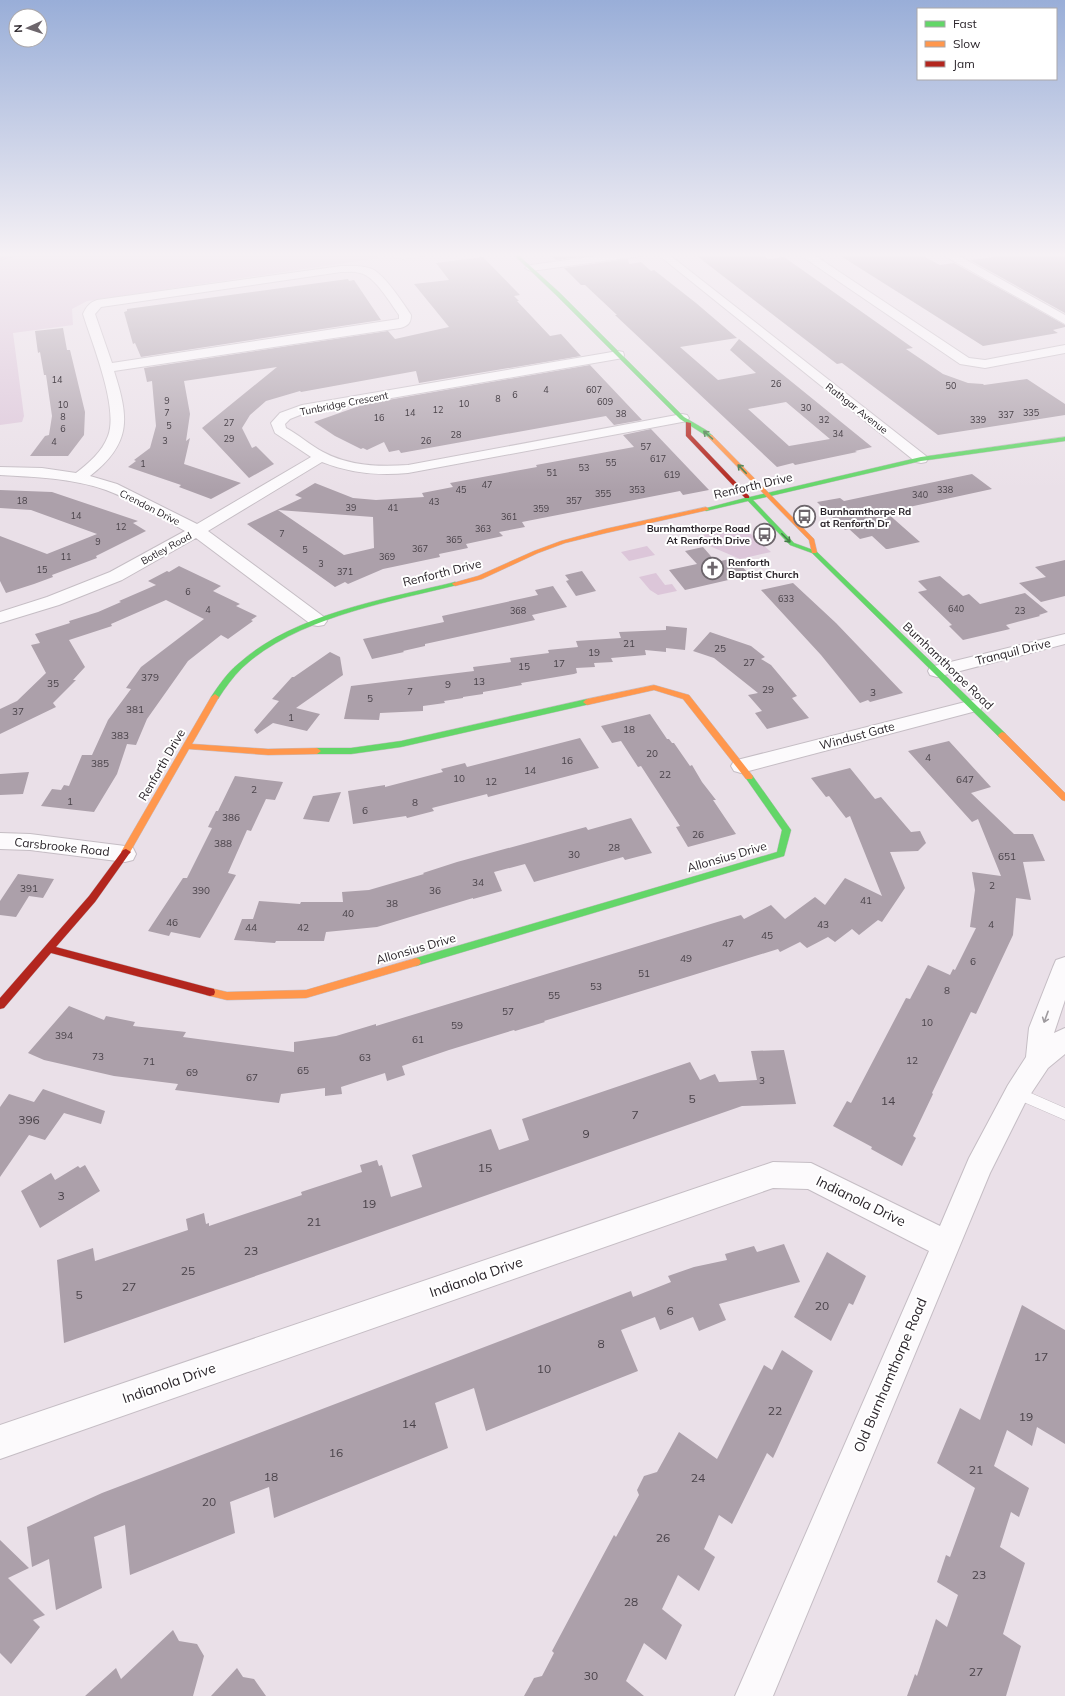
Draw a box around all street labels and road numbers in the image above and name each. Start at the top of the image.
street label: Rathgar Avenue [823,380,890,437]
street label: Tunbridge Crescent [299,388,390,418]
street label: Renforth Drive [712,469,794,502]
street label: Crendon Drive [117,487,182,528]
street label: Botley Road [139,529,194,568]
street label: Renforth Drive [401,556,483,590]
street label: Burnhamthorpe Road [900,619,997,713]
street label: Tranquil Drive [974,635,1052,668]
street label: Windust Gate [818,718,896,753]
street label: Renforth Drive [135,726,188,803]
street label: Carsbrooke Road [14,834,110,859]
street label: Allonsius Drive [685,838,768,875]
street label: Allonsius Drive [374,930,457,967]
street label: Indianola Drive [813,1172,909,1230]
street label: Indianola Drive [427,1253,525,1301]
street label: Old Burnhamthorpe Road [849,1295,931,1455]
street label: Indianola Drive [120,1359,218,1407]

